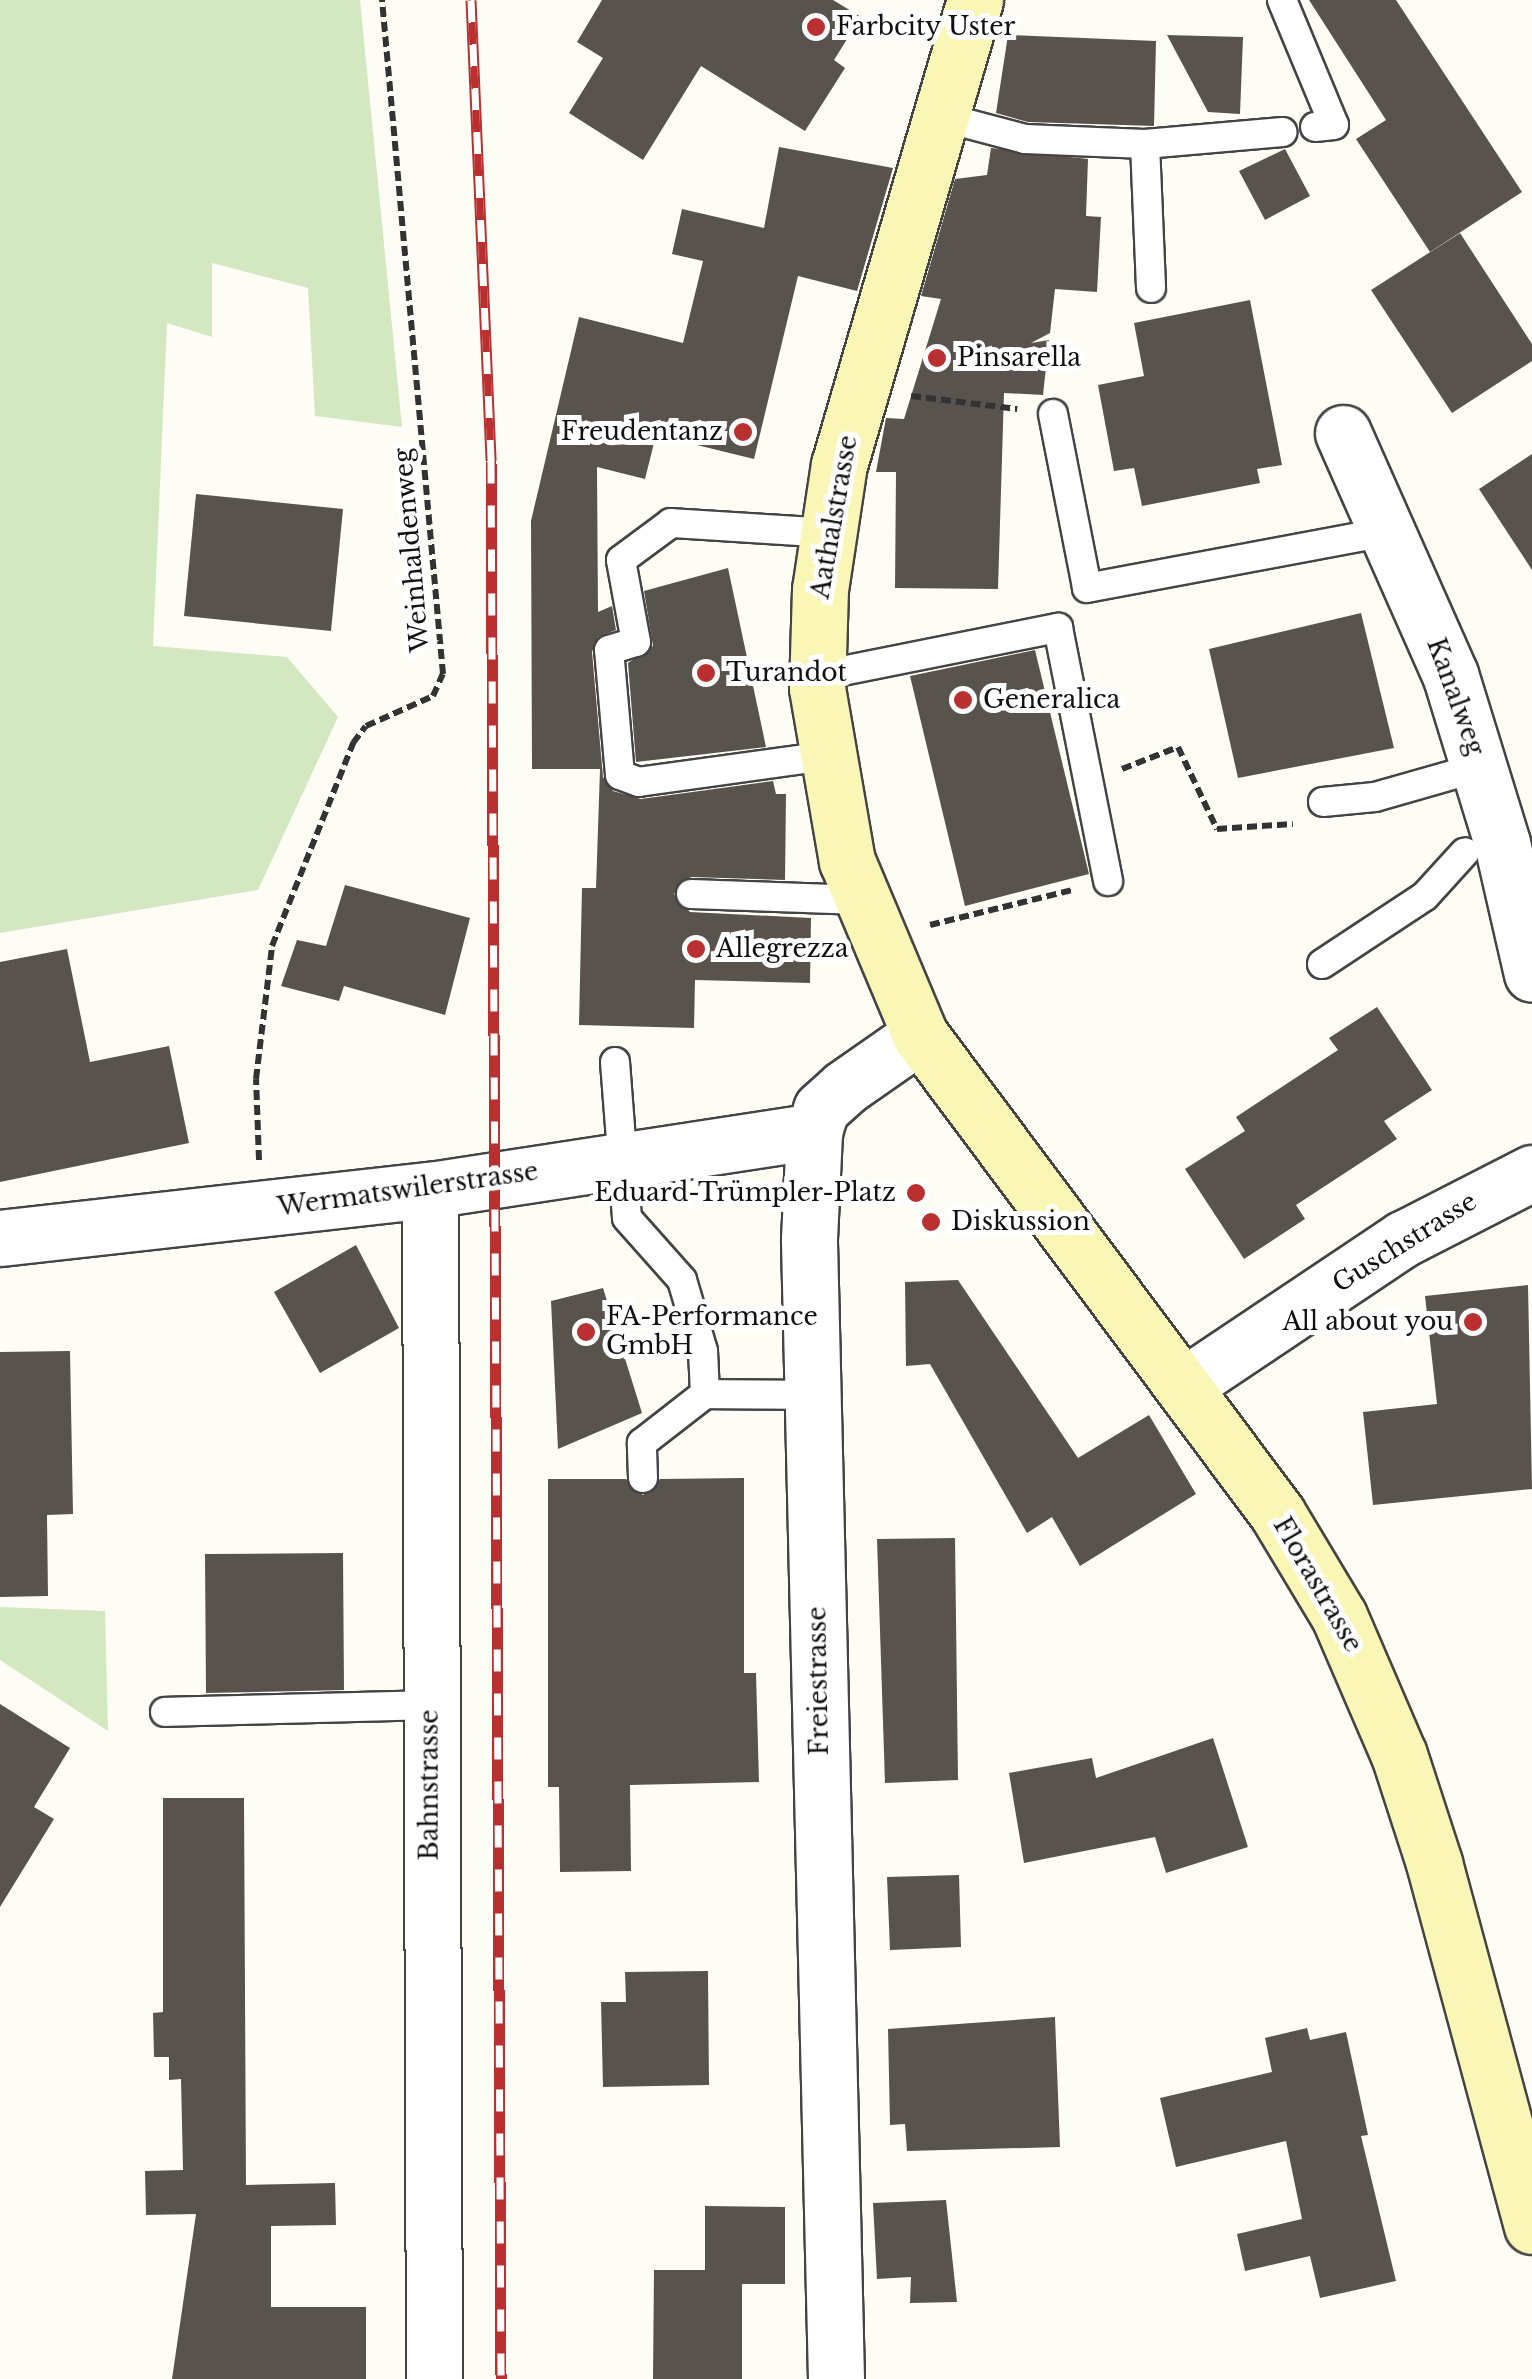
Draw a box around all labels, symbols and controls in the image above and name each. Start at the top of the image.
place label: Farbcity Uster [836,12,1016,42]
marker: Farbcity Uster [805,16,827,38]
place label: Pinsarella [957,343,1081,373]
marker: Pinsarella [926,347,948,369]
place label: Freudentanz [561,417,723,447]
marker: Freudentanz [732,421,754,443]
street label: Aathalstrasse [806,433,864,601]
street label: Weinhaldenweg [388,447,436,653]
street label: Kanalweg [1420,634,1490,760]
place label: Turandot [726,658,847,688]
marker: Turandot [695,662,717,684]
place label: Generalica [983,685,1120,715]
marker: Generalica [952,689,974,711]
place label: Allegrezza [716,934,849,964]
marker: Allegrezza [685,938,707,960]
street label: Wermatswilerstrasse [276,1157,540,1223]
place label: Eduard-Trümpler-Platz [594,1178,896,1208]
marker: Eduard-Trümpler-Platz [905,1182,927,1204]
street label: Guschstrasse [1327,1187,1483,1299]
place label: Diskussion [951,1207,1090,1237]
marker: Diskussion [920,1211,942,1233]
place label: FA-Performance GmbH [606,1303,818,1362]
place label: All about you [1282,1307,1453,1337]
marker: All about you [1462,1311,1484,1333]
marker: FA-Performance GmbH [575,1321,597,1343]
street label: Florastrasse [1266,1512,1368,1658]
street label: Freiestrasse [803,1606,835,1756]
street label: Bahnstrasse [415,1709,445,1861]

